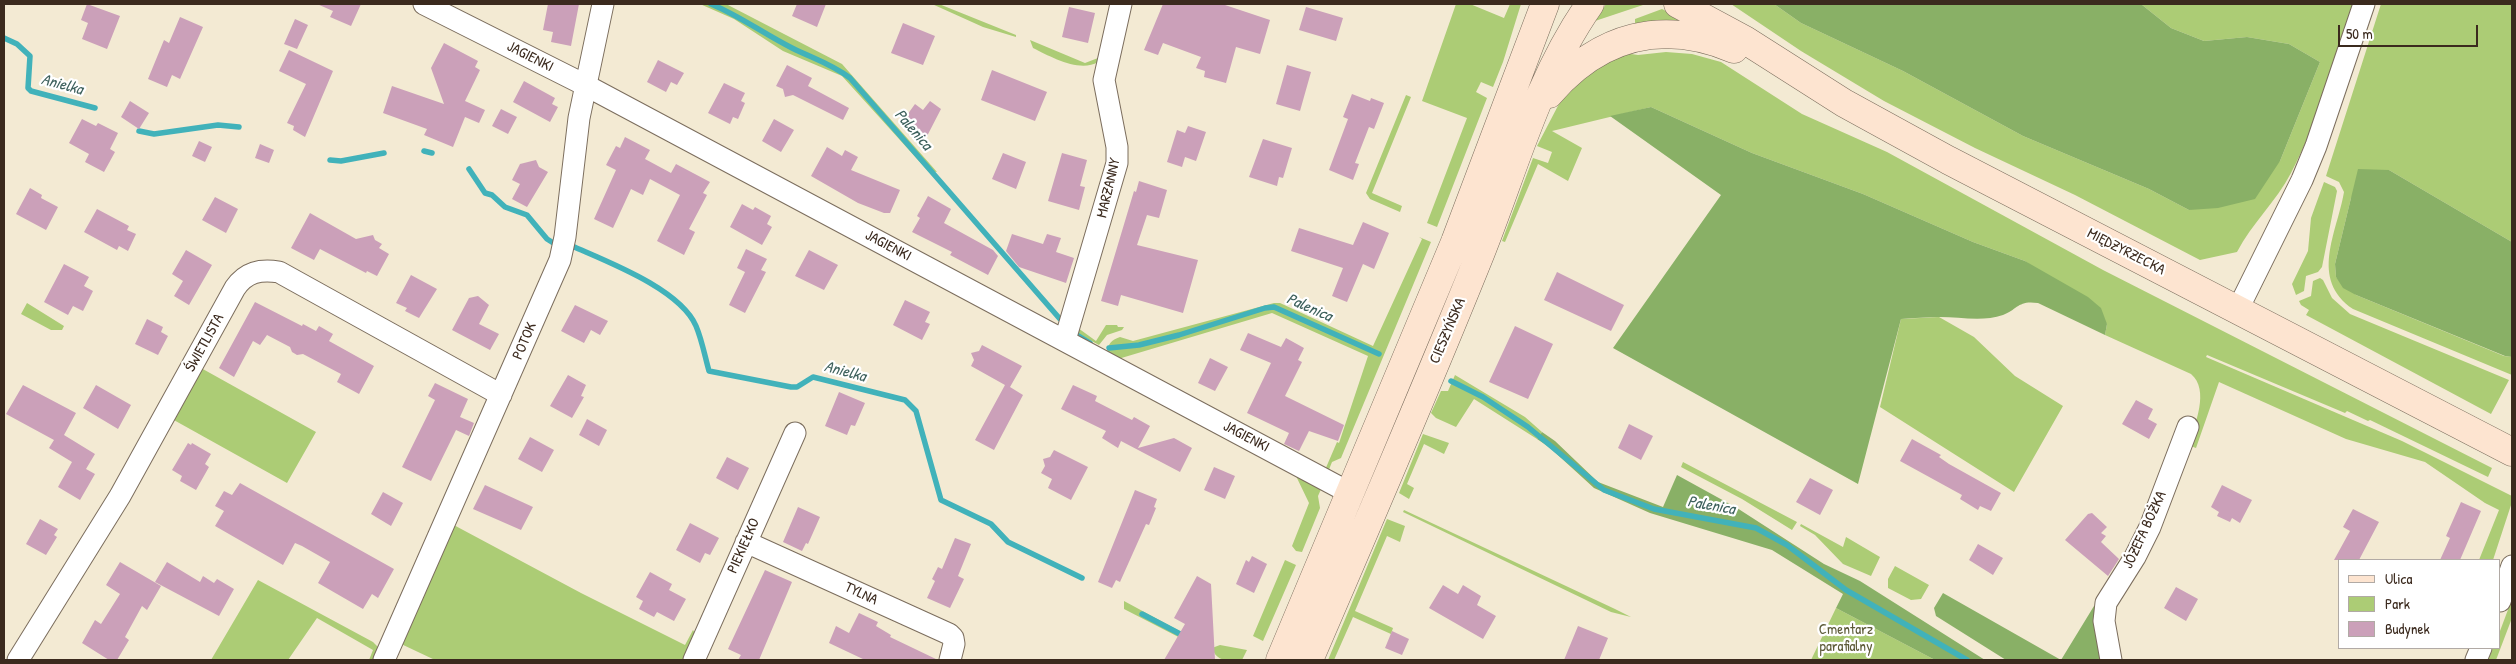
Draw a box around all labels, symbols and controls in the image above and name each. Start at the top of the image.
scale bar [2341,15,2481,47]
text: 50 m [2346,23,2373,44]
street label: JAGIENKI [504,38,556,76]
water label: Anielka [39,70,85,100]
water label: Palenica [890,106,936,154]
street label: MARZANNY [1093,156,1125,220]
street label: MIĘDZYRZECKA [2084,225,2168,279]
street label: JAGIENKI [862,226,914,266]
water label: Palenica [1283,289,1335,327]
street label: CIESZYŃSKA [1426,295,1470,367]
street label: ŚWIETLISTA [182,311,228,375]
street label: POTOK [509,320,541,362]
water label: Anielka [822,357,868,387]
street label: JAGIENKI [1220,417,1272,457]
street label: JÓZEFA BOŻKA [2119,488,2171,572]
water label: Palenica [1686,492,1736,520]
street label: PIEKIEŁKO [724,516,764,576]
legend [2338,559,2501,649]
text: Ulica [2385,568,2412,589]
street label: TYLNA [842,579,880,609]
text: Park [2385,593,2410,614]
text: Budynek [2385,618,2430,639]
park label: Cmentarz parafialny [1819,621,1873,656]

